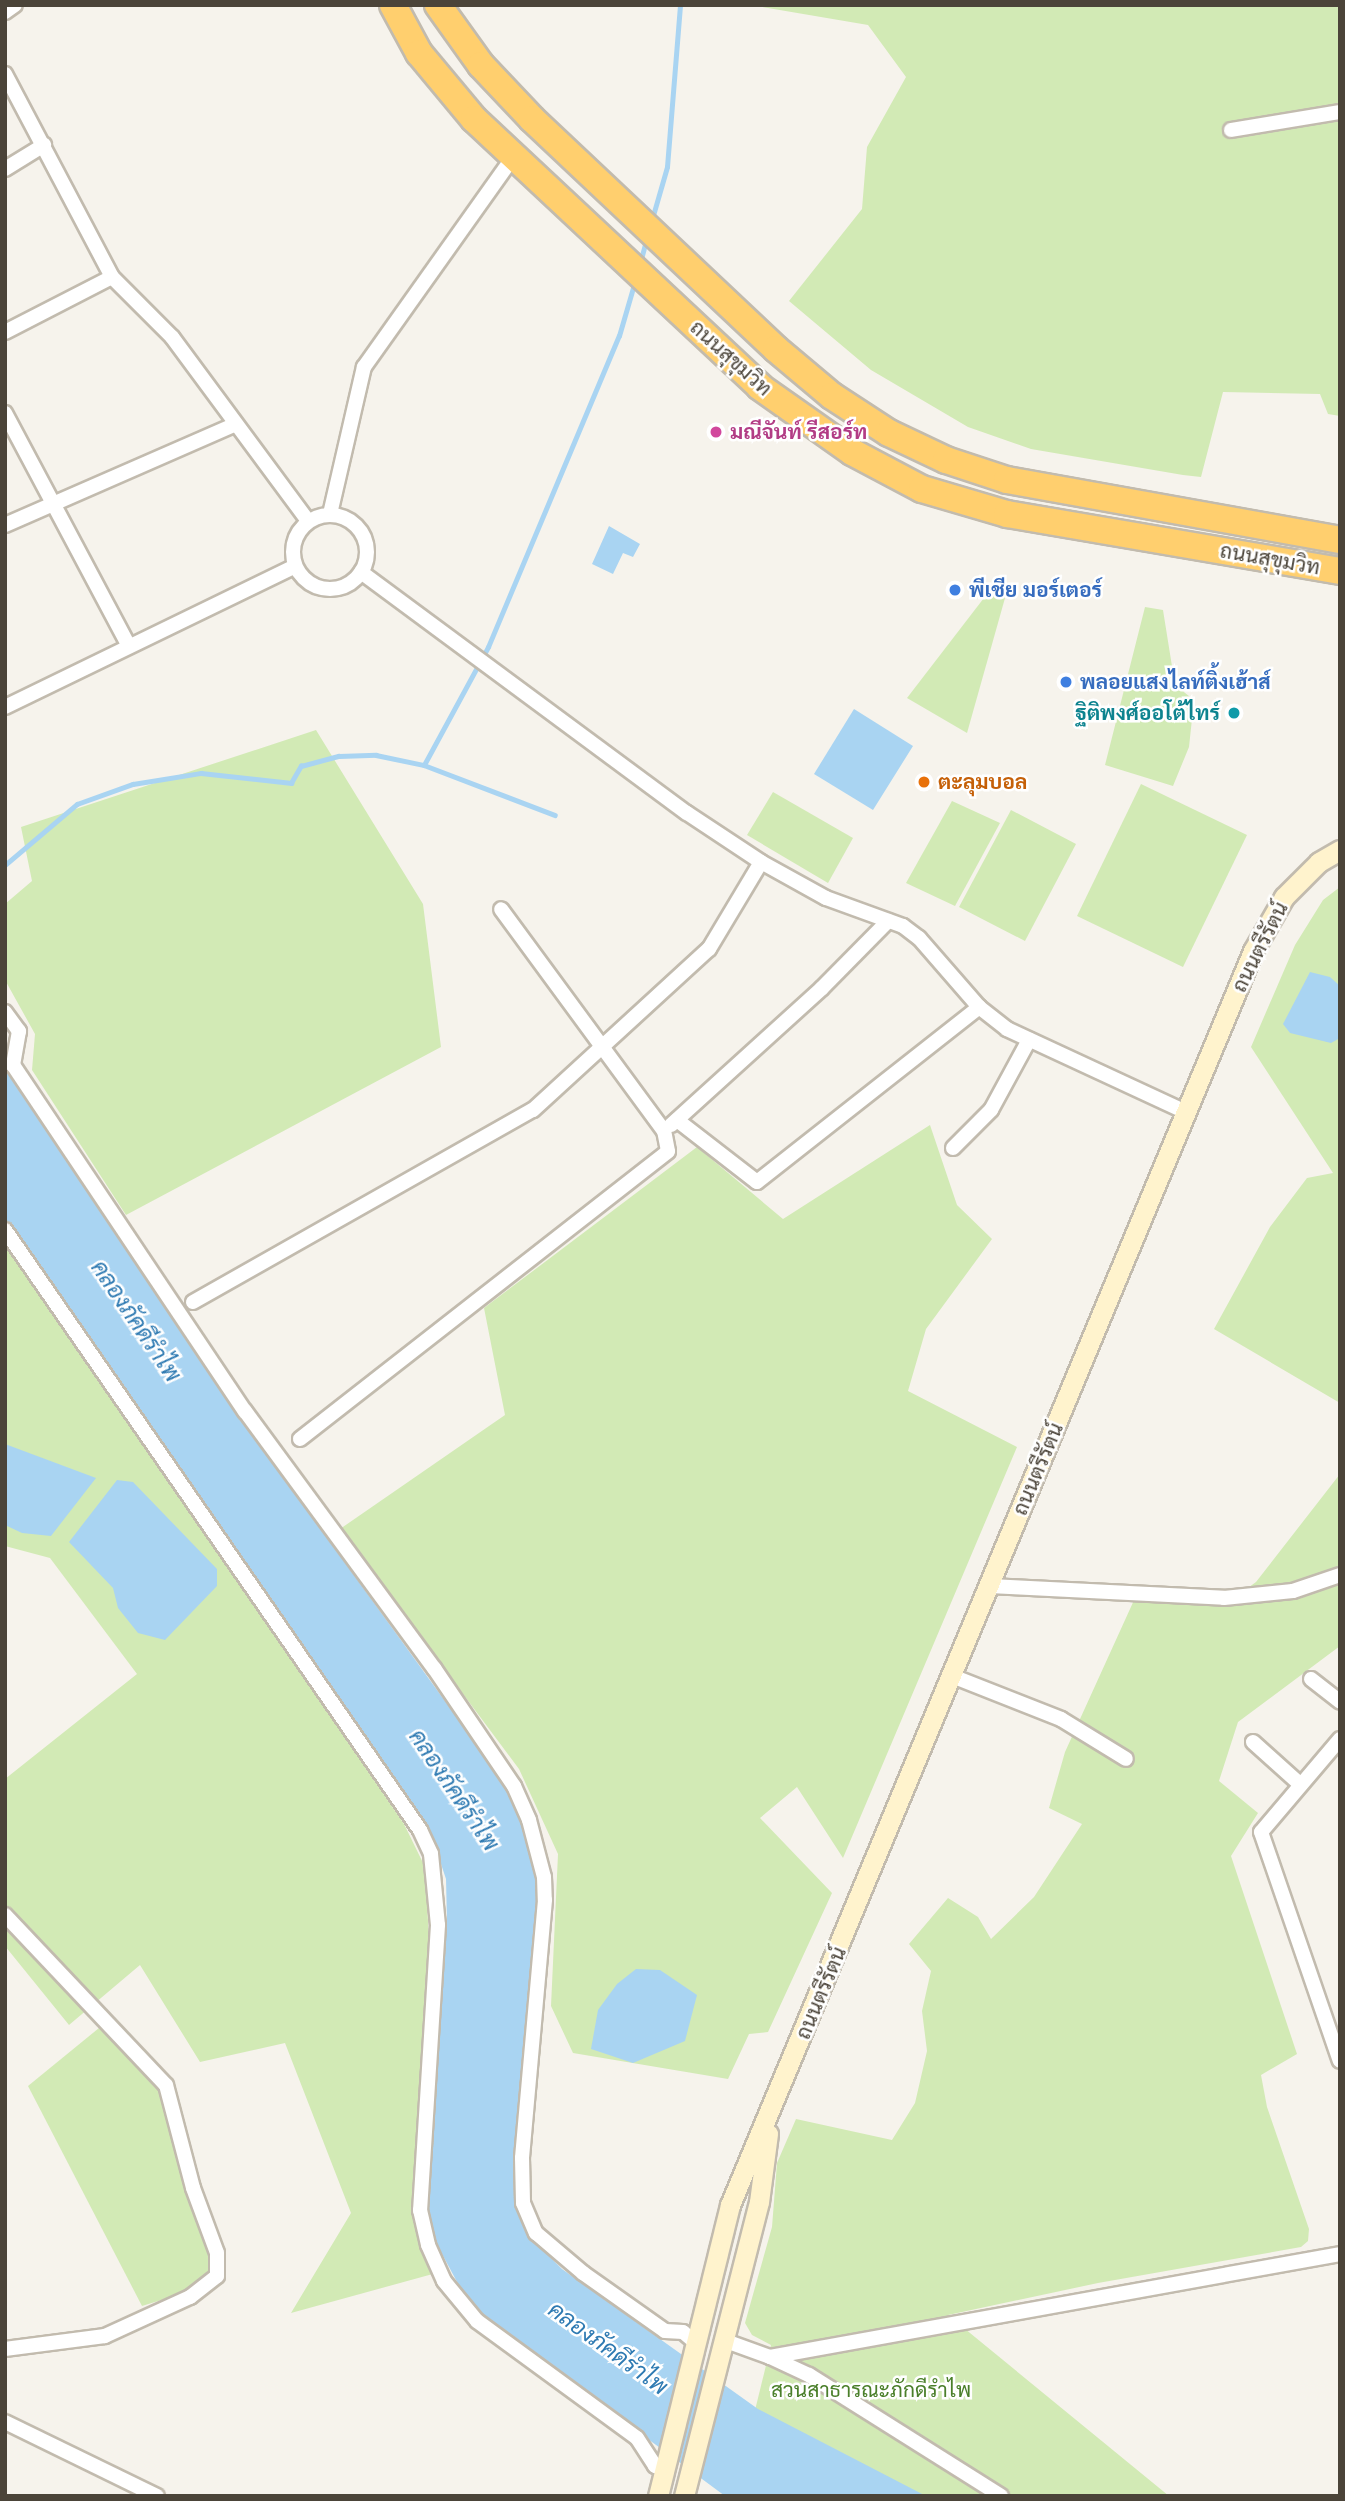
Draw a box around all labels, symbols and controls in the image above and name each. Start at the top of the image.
street label: ถนนสุขุมวิท [685,315,777,401]
place label: มณีจันท์ รีสอร์ท [730,419,867,445]
marker: มณีจันท์ รีสอร์ท [708,424,724,440]
street label: ถนนสุขุมวิท [1218,538,1322,580]
place label: พีเชีย มอร์เตอร์ [969,577,1102,603]
marker: พีเชีย มอร์เตอร์ [947,582,963,598]
place label: พลอยแสงไลท์ติ้งเฮ้าส์ [1080,669,1271,695]
marker: พลอยแสงไลท์ติ้งเฮ้าส์ [1058,674,1074,690]
place label: ฐิติพงศ์ออโต้ไทร์ [1075,700,1220,726]
marker: ฐิติพงศ์ออโต้ไทร์ [1226,705,1242,721]
place label: ตะลุมบอล [938,769,1027,795]
marker: ตะลุมบอล [916,774,932,790]
street label: ถนนตรีรัตน์ [1226,898,1294,996]
water label: คลองภัคดีรำไพ [85,1255,187,1387]
street label: ถนนตรีรัตน์ [1007,1419,1069,1519]
water label: คลองภัคดีรำไพ [403,1724,505,1856]
street label: ถนนตรีรัตน์ [790,1943,852,2043]
water label: คลองภัคดีรำไพ [543,2296,673,2400]
park label: สวนสาธารณะภักดีรำไพ [771,2377,971,2403]

